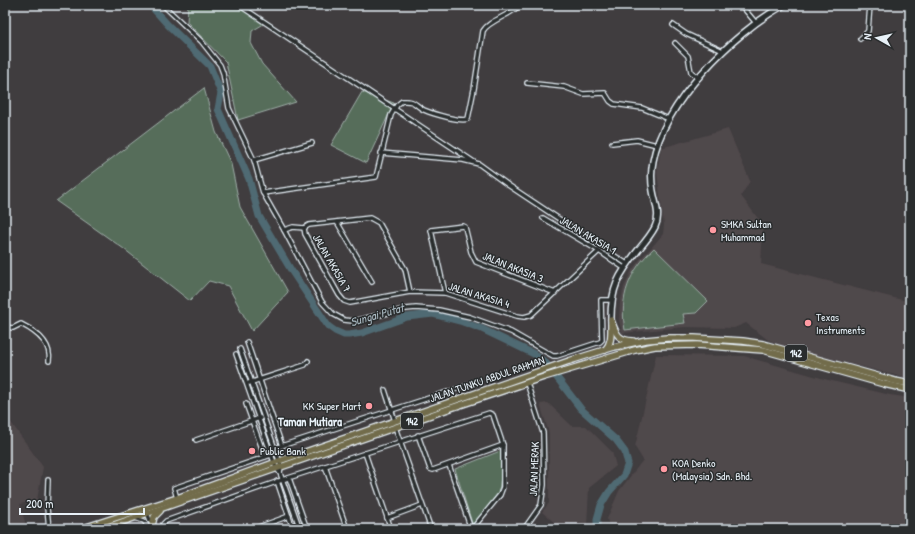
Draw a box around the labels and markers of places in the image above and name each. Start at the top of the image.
place label: SMKA Sultan Muhammad [721,217,772,244]
marker: SMKA Sultan Muhammad [708,225,718,235]
place label: Texas Instruments [816,310,865,337]
marker: Texas Instruments [803,318,813,328]
place label: KK Super Mart [303,399,361,413]
marker: KK Super Mart [364,401,374,411]
place label: Public Bank [260,444,306,458]
marker: Public Bank [247,446,257,456]
place label: KOA Denko (Malaysia) Sdn. Bhd. [672,456,752,483]
marker: KOA Denko (Malaysia) Sdn. Bhd. [659,464,669,474]

